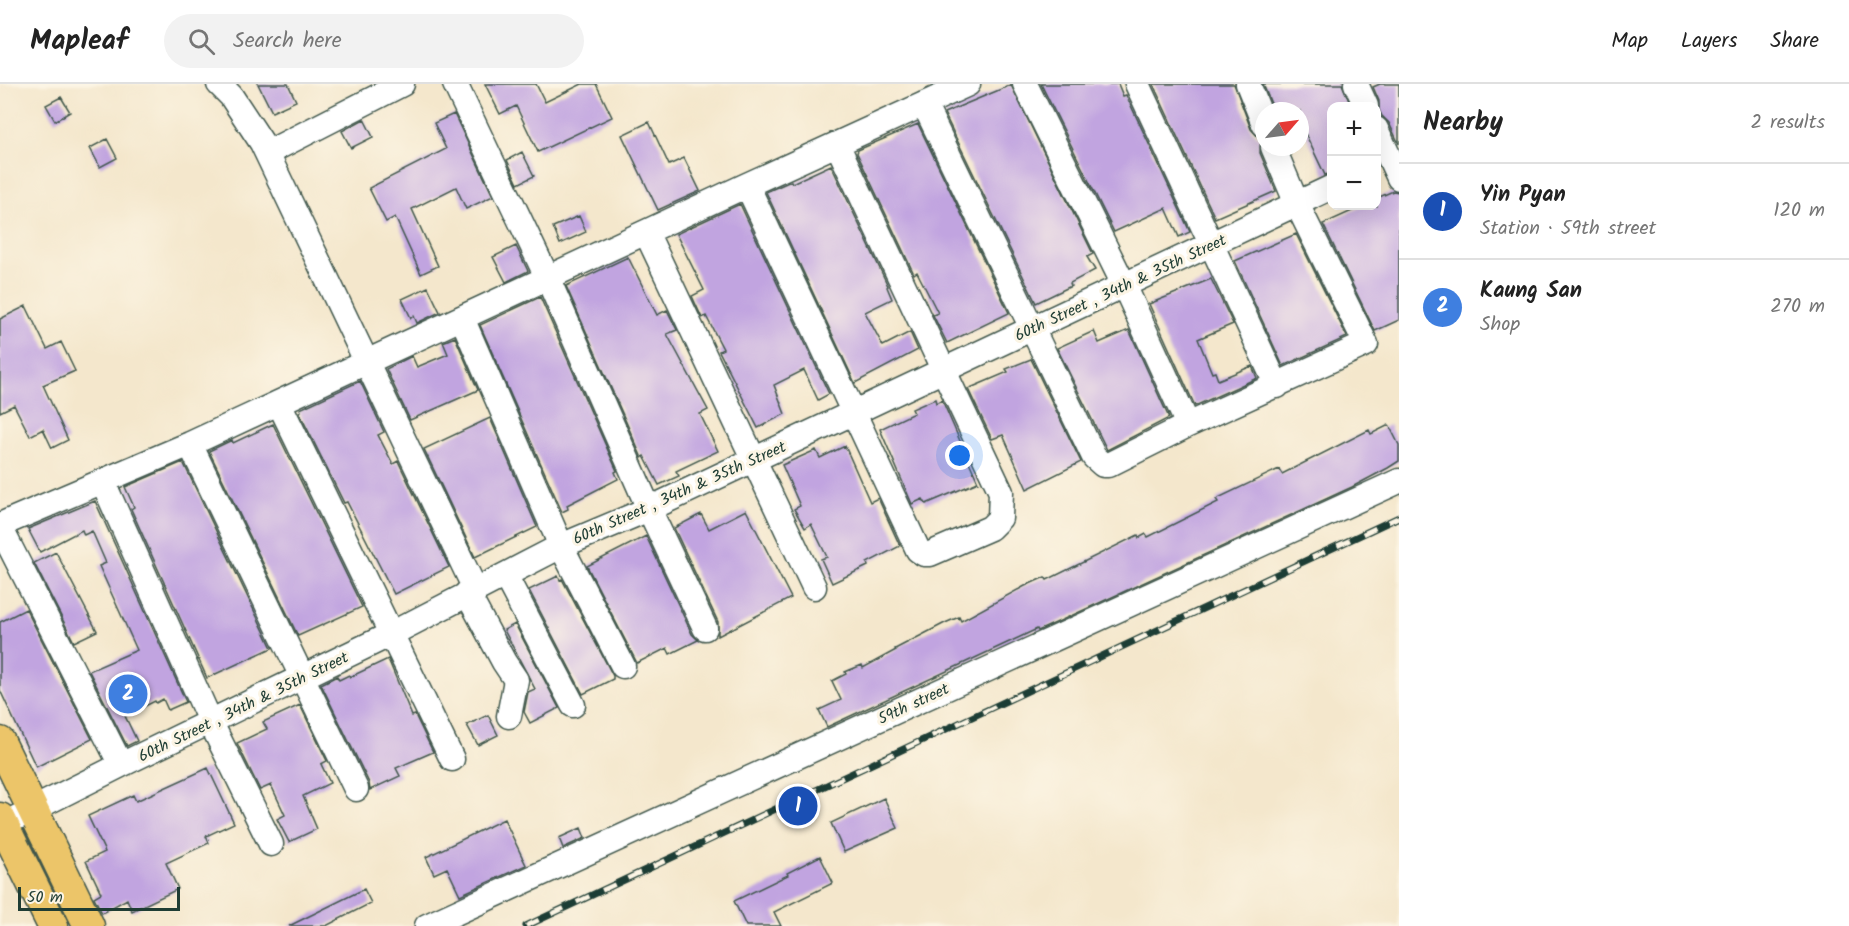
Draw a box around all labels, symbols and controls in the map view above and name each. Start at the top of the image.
search box [164,14,584,68]
text: Mapleaf [30,19,128,64]
text: Search here [233,24,342,59]
icon: search [185,25,218,58]
text: Map [1611,25,1648,58]
text: Layers [1681,25,1737,58]
text: Share [1770,25,1819,58]
north arrow [1255,102,1309,156]
map controls [1327,102,1381,210]
button: + [1327,102,1381,156]
text: Nearby [1423,102,1503,144]
text: 2 results [1750,107,1825,139]
button: − [1327,156,1381,210]
text: Yin Pyan [1480,178,1566,213]
text: 1 [1439,195,1446,227]
text: 120 m [1773,195,1825,227]
text: Station · 59th street [1480,213,1656,245]
street label: 60th Street , 34th & 35th Street [1010,228,1232,349]
text: Kaung San [1480,274,1582,309]
text: 2 [1437,291,1448,323]
text: 270 m [1770,291,1825,323]
text: Shop [1480,309,1520,341]
street label: 60th Street , 34th & 35th Street [569,435,791,552]
your location [945,441,974,470]
street label: 60th Street , 34th & 35th Street [134,645,354,769]
pin: 2 [108,672,148,716]
street label: 59th street [874,677,954,732]
pin: 1 [778,784,818,828]
scale bar [18,884,180,912]
text: 50 m [27,885,63,910]

